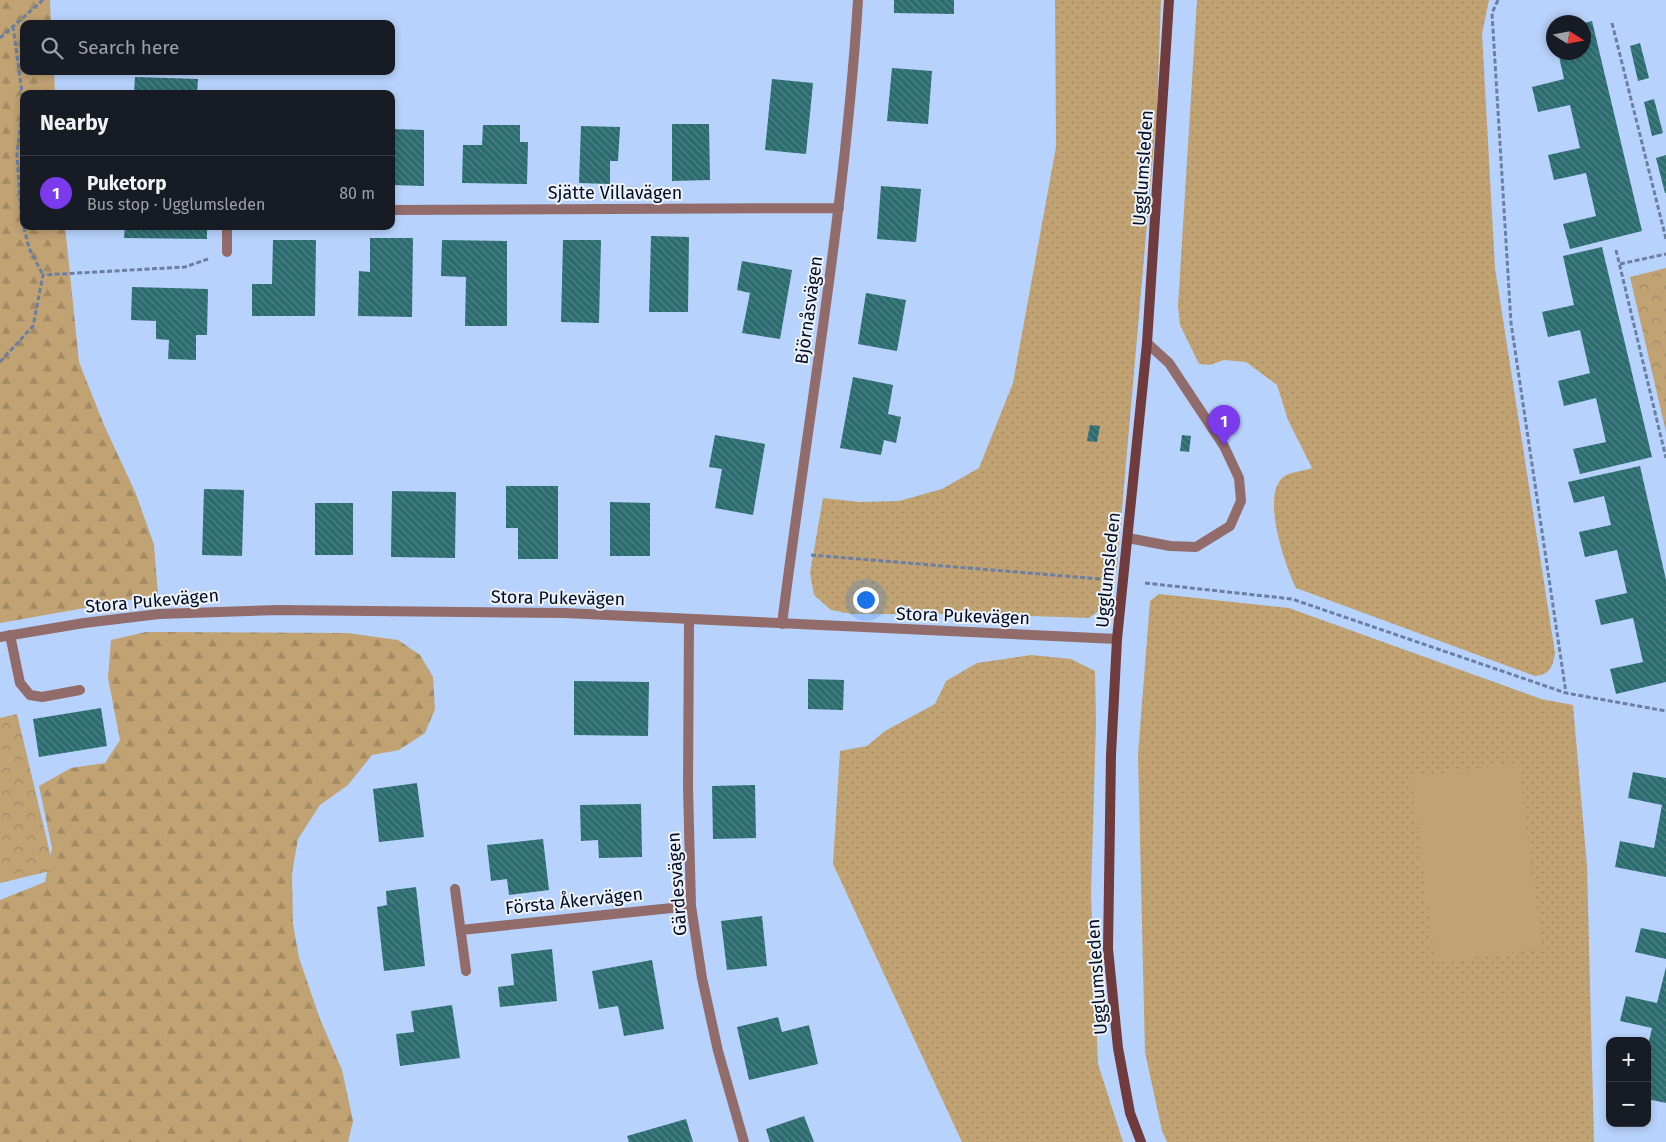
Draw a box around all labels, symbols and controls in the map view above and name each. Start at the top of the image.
north arrow [1546,15,1591,60]
search box [20,20,395,75]
icon: search [38,34,66,62]
text: Search here [78,36,179,59]
street label: Ugglumsleden [1128,109,1158,227]
text: Nearby [40,110,108,136]
text: Puketorp [87,172,167,195]
street label: Sjätte Villavägen [548,182,682,204]
text: 1 [52,184,60,203]
text: 80 m [339,184,375,203]
text: Bus stop · Ugglumsleden [87,195,265,214]
street label: Björnåsvägen [790,254,828,366]
pin: 1 [1208,405,1240,446]
street label: Ugglumsleden [1091,511,1125,629]
street label: Stora Pukevägen [84,584,220,618]
street label: Stora Pukevägen [491,586,625,610]
your location [853,587,879,613]
street label: Stora Pukevägen [896,603,1030,629]
street label: Gärdesvägen [662,831,692,937]
street label: Första Åkervägen [504,882,644,919]
street label: Ugglumsleden [1082,918,1112,1036]
map controls [1606,1037,1651,1127]
button: + [1606,1037,1651,1082]
button: − [1606,1082,1651,1127]

